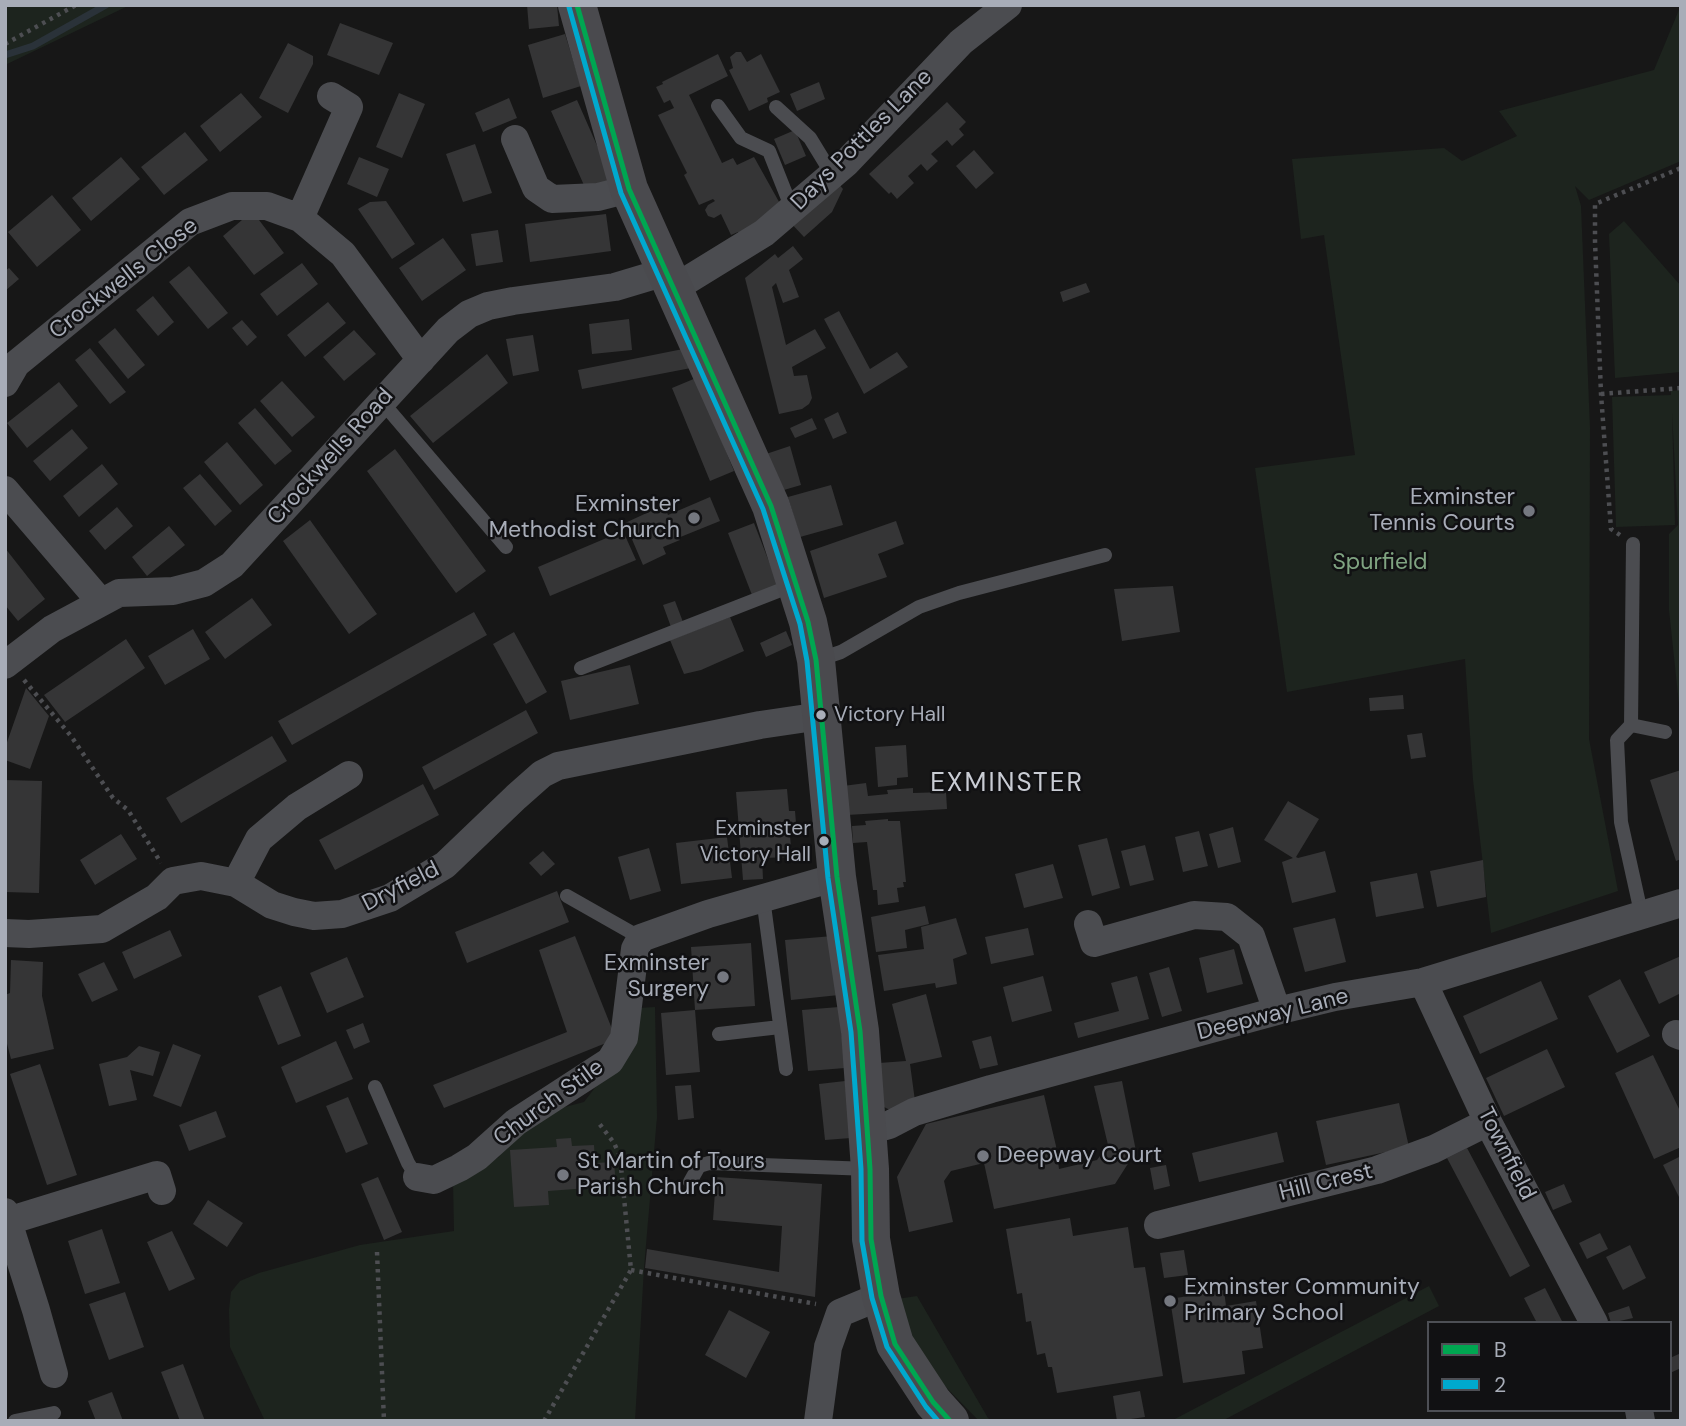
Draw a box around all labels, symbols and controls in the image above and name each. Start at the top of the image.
street label: Days Pottles Lane [786,64,938,216]
street label: Crockwells Close [44,212,204,346]
street label: Crockwells Road [262,383,400,531]
place label: Exminster Tennis Courts [1369,484,1515,538]
place label: Exminster Methodist Church [489,491,680,545]
marker: Exminster Tennis Courts [1521,503,1537,519]
marker: Exminster Methodist Church [686,510,702,526]
park label: Spurfield [1333,549,1427,577]
place label: Victory Hall [834,702,945,728]
marker: Victory Hall [814,708,828,722]
district label: EXMINSTER [931,768,1083,800]
place label: Exminster Victory Hall [700,816,811,866]
marker: Exminster Victory Hall [817,834,831,848]
street label: Dryfield [358,856,444,918]
place label: Exminster Surgery [604,950,709,1004]
marker: Exminster Surgery [715,969,731,985]
street label: Deepway Lane [1194,983,1352,1047]
street label: Church Stile [488,1054,610,1152]
street label: Townfield [1471,1103,1541,1205]
place label: Deepway Court [997,1142,1162,1170]
place label: St Martin of Tours Parish Church [577,1148,765,1202]
marker: Deepway Court [975,1148,991,1164]
street label: Hill Crest [1276,1158,1376,1208]
marker: St Martin of Tours Parish Church [555,1167,571,1183]
place label: Exminster Community Primary School [1184,1274,1420,1328]
marker: Exminster Community Primary School [1162,1293,1178,1309]
legend [1427,1321,1672,1412]
text: B [1494,1336,1507,1364]
text: 2 [1494,1371,1506,1399]

